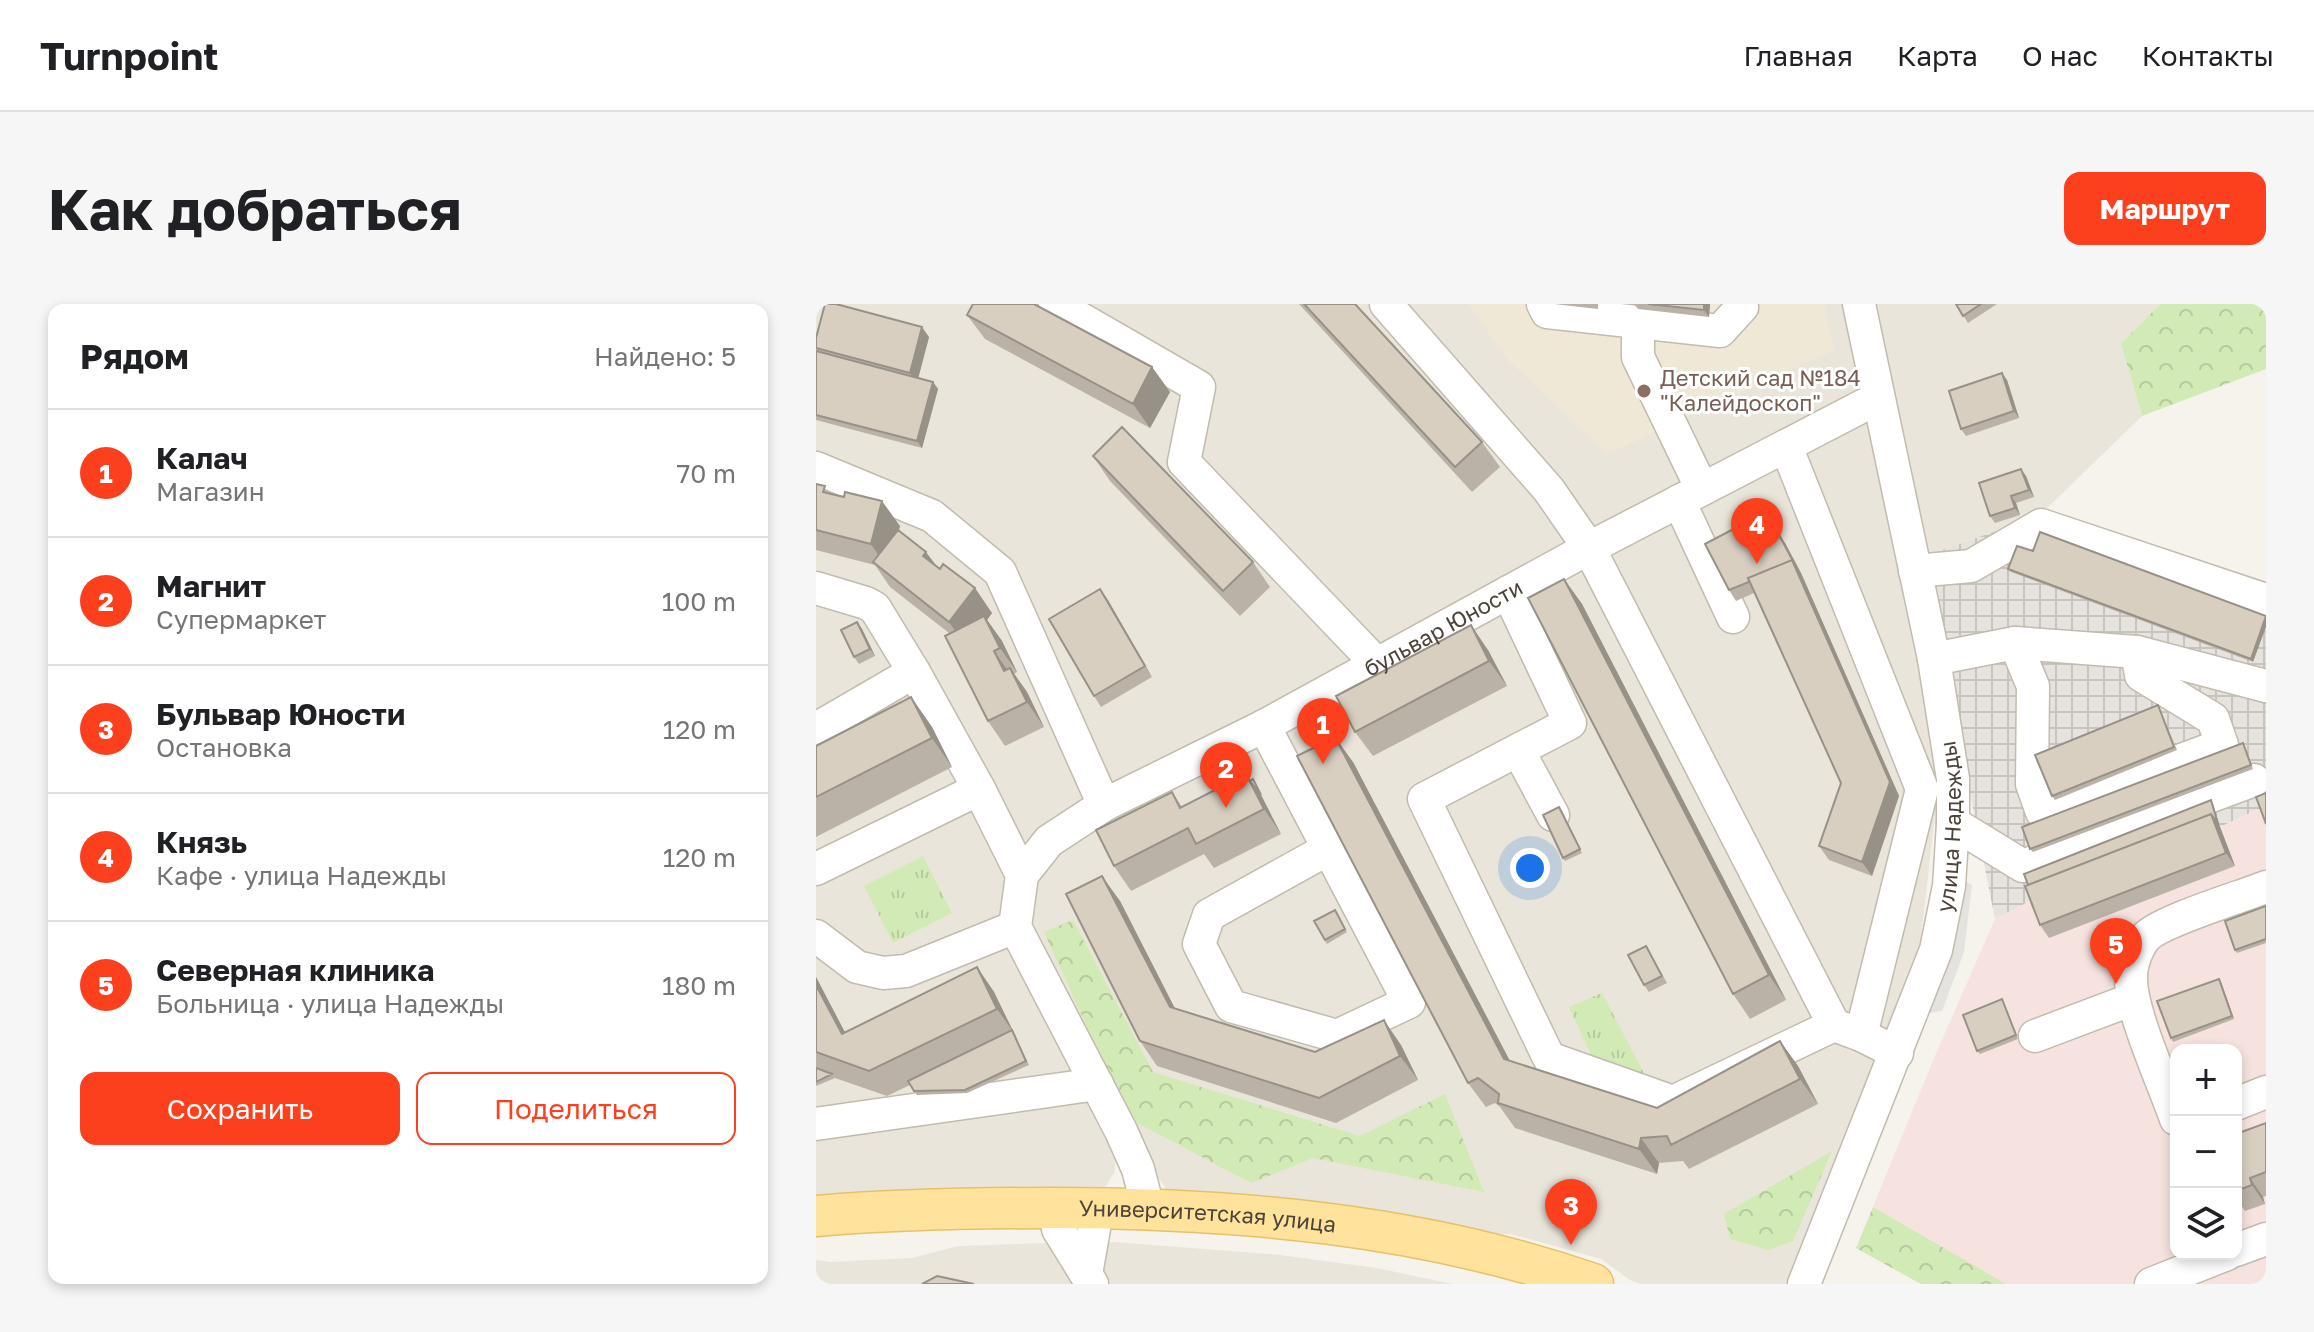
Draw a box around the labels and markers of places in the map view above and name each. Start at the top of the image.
place label: Детский сад №184 "Калейдоскоп" [1660,364,1861,416]
marker: Детский сад №184 "Калейдоскоп" [1635,382,1653,400]
pin: 4 [1731,498,1783,564]
pin: 1 [1297,698,1349,764]
pin: 2 [1200,742,1252,808]
pin: 5 [2090,918,2142,984]
pin: 3 [1545,1179,1597,1245]

